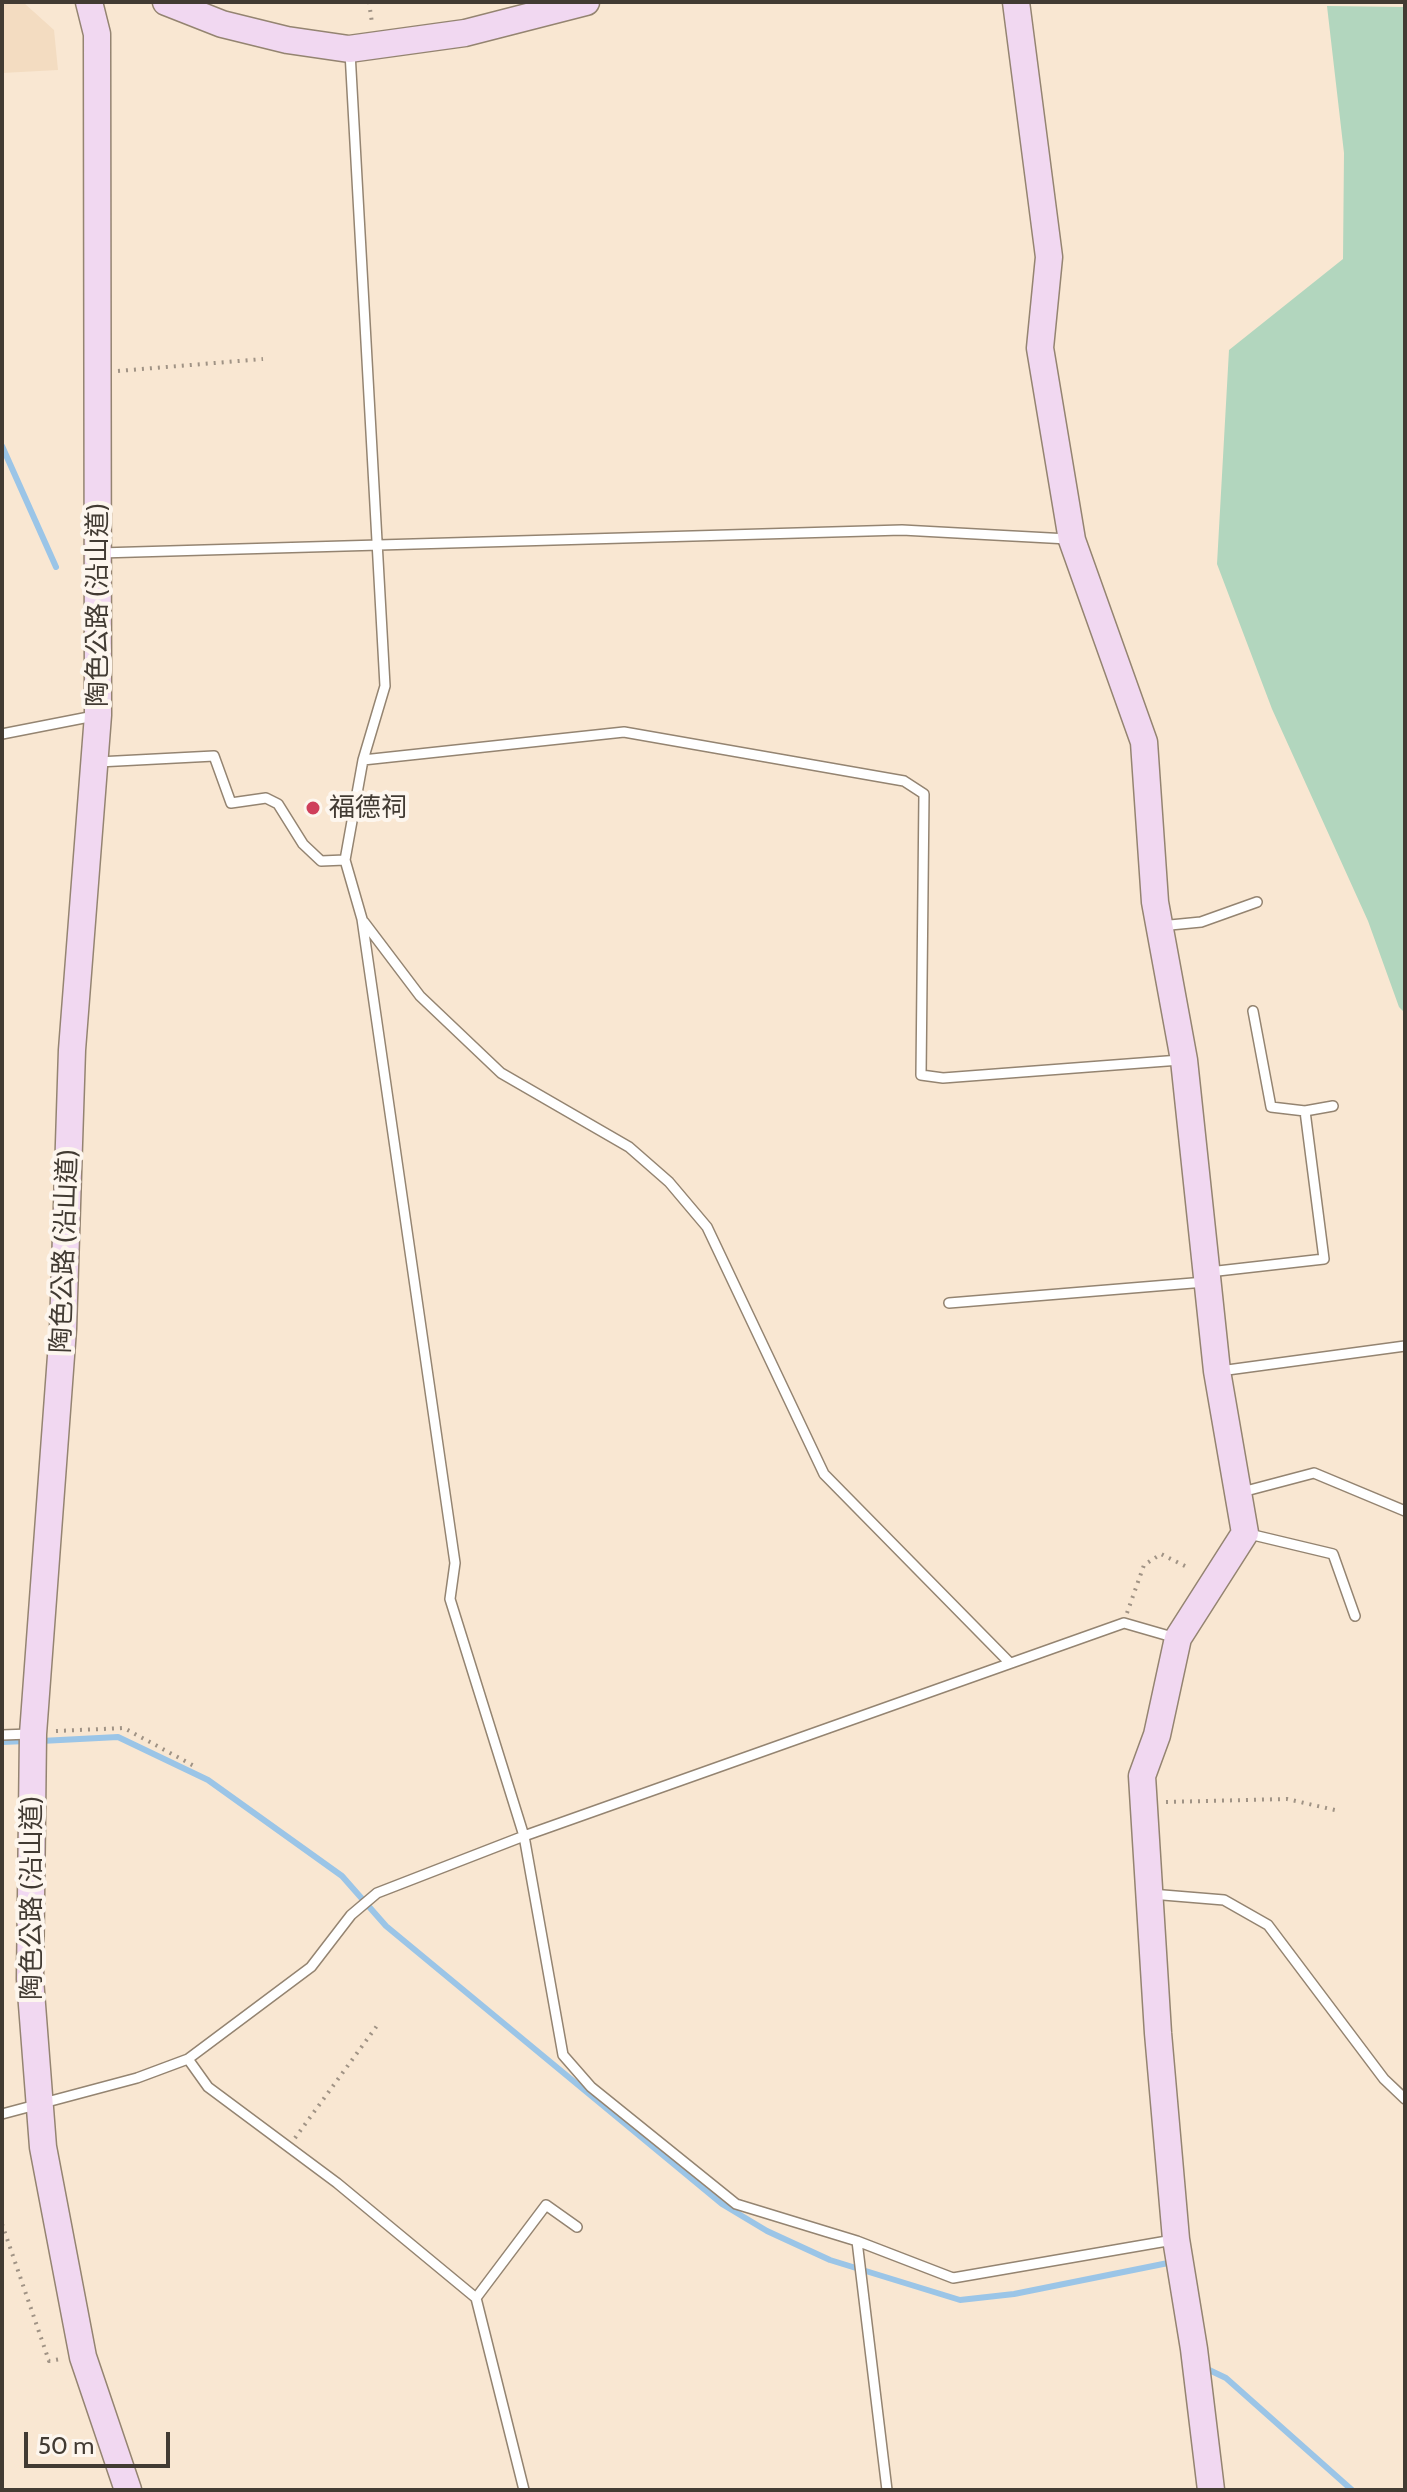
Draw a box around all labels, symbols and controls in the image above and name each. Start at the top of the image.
street label: 陶色公路 (沿山道) [82,503,114,707]
place label: 福德祠 [329,792,407,824]
marker: 福德祠 [304,799,322,817]
street label: 陶色公路 (沿山道) [46,1148,84,1354]
street label: 陶色公路 (沿山道) [16,1796,48,2000]
scale bar [28,2416,174,2466]
text: 50 m [38,2431,94,2460]

